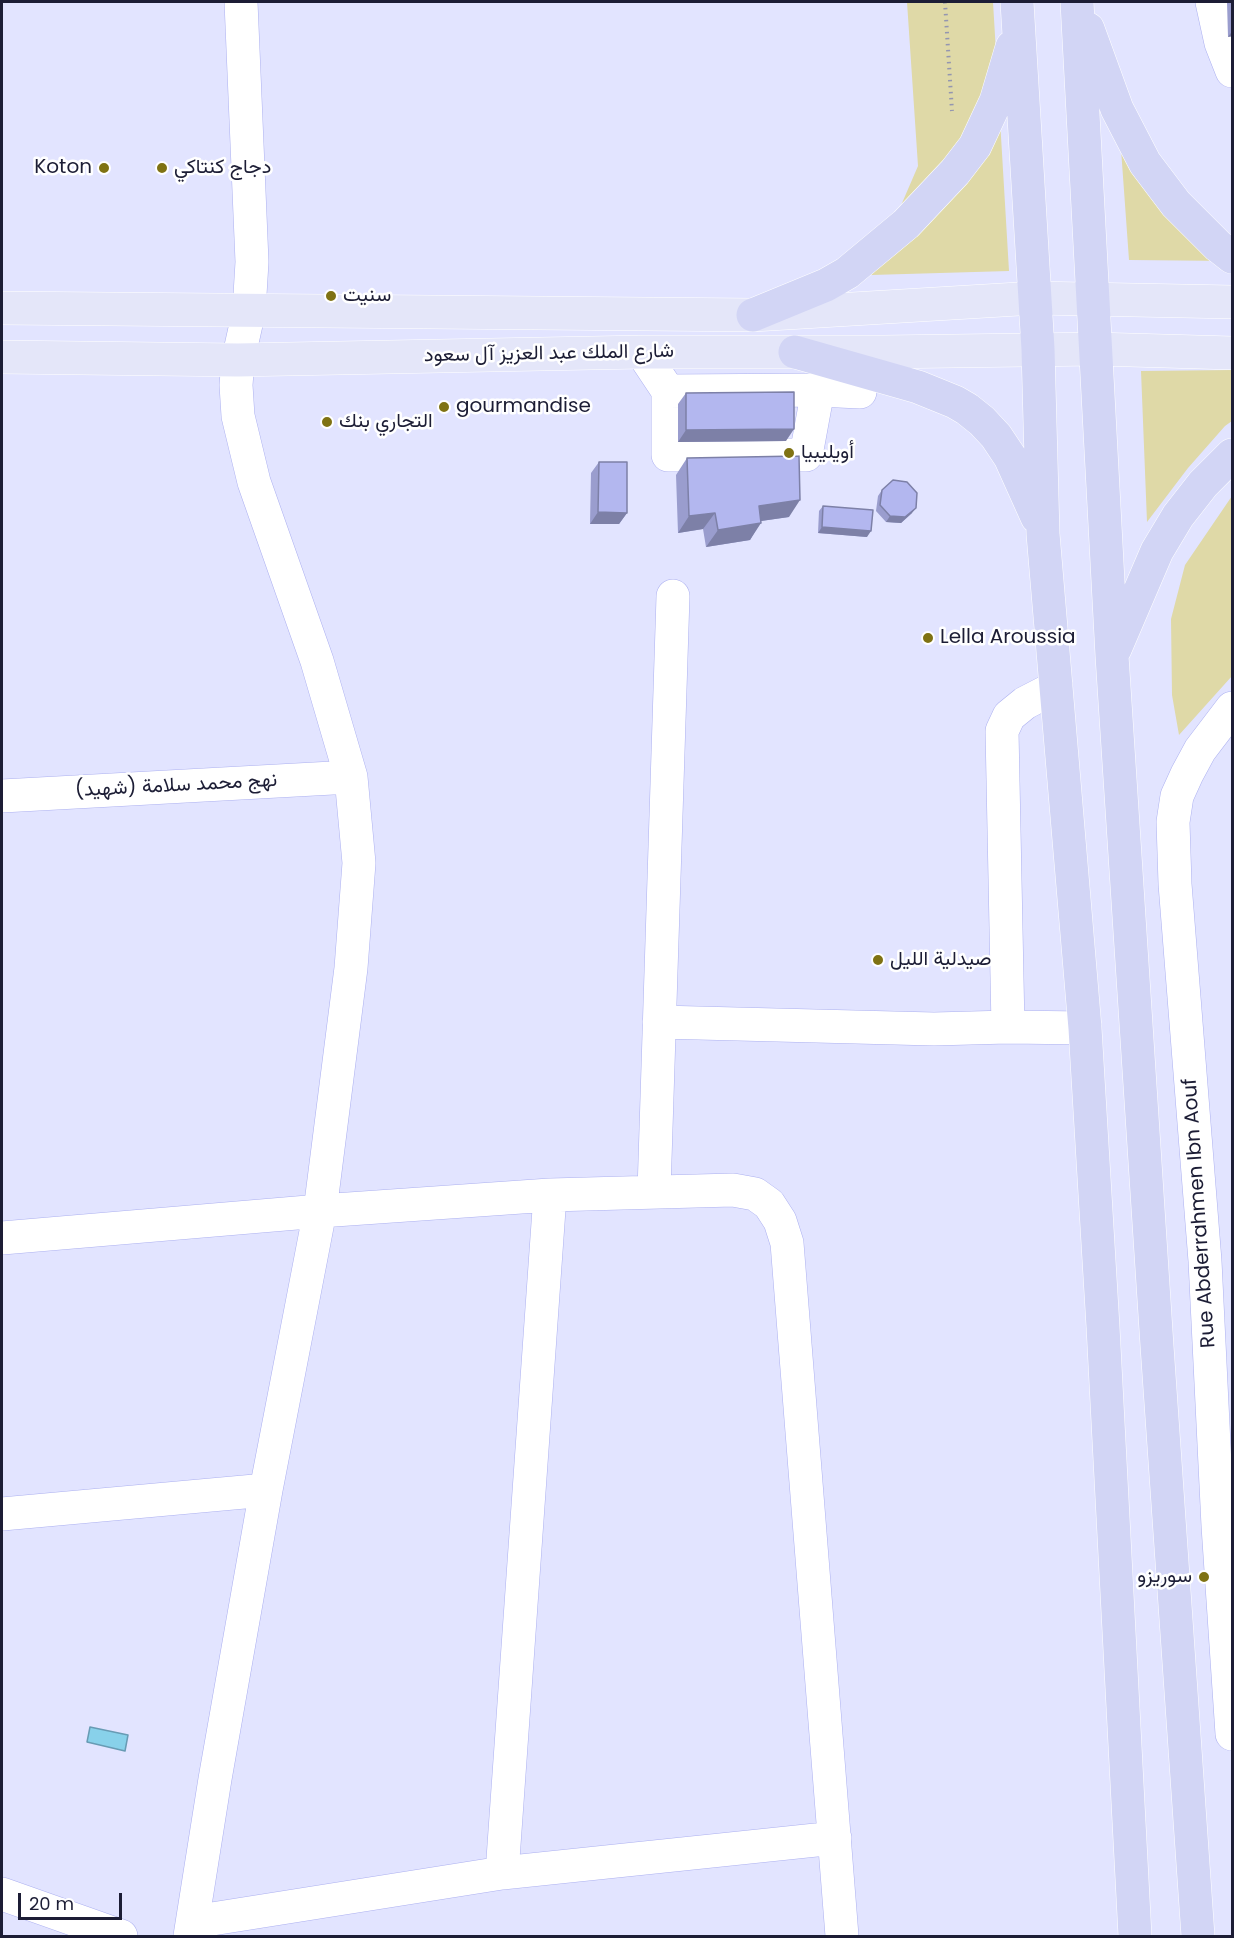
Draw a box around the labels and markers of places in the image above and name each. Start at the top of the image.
place label: Koton [34,156,92,180]
place label: دجاج كنتاكي [174,156,271,180]
marker: Koton [97,161,111,175]
marker: دجاج كنتاكي [155,161,169,175]
place label: سنيت [343,284,391,308]
marker: سنيت [324,289,338,303]
place label: gourmandise [456,395,591,419]
marker: gourmandise [437,400,451,414]
place label: التجاري بنك [339,410,433,434]
marker: التجاري بنك [320,415,334,429]
place label: أويليبيا [801,441,854,465]
marker: أويليبيا [782,446,796,460]
place label: Lella Aroussia [940,626,1076,650]
marker: Lella Aroussia [921,631,935,645]
place label: صيدلية الليل [890,948,991,972]
marker: صيدلية الليل [871,953,885,967]
place label: سوريزو [1137,1565,1192,1589]
marker: سوريزو [1197,1570,1211,1584]

